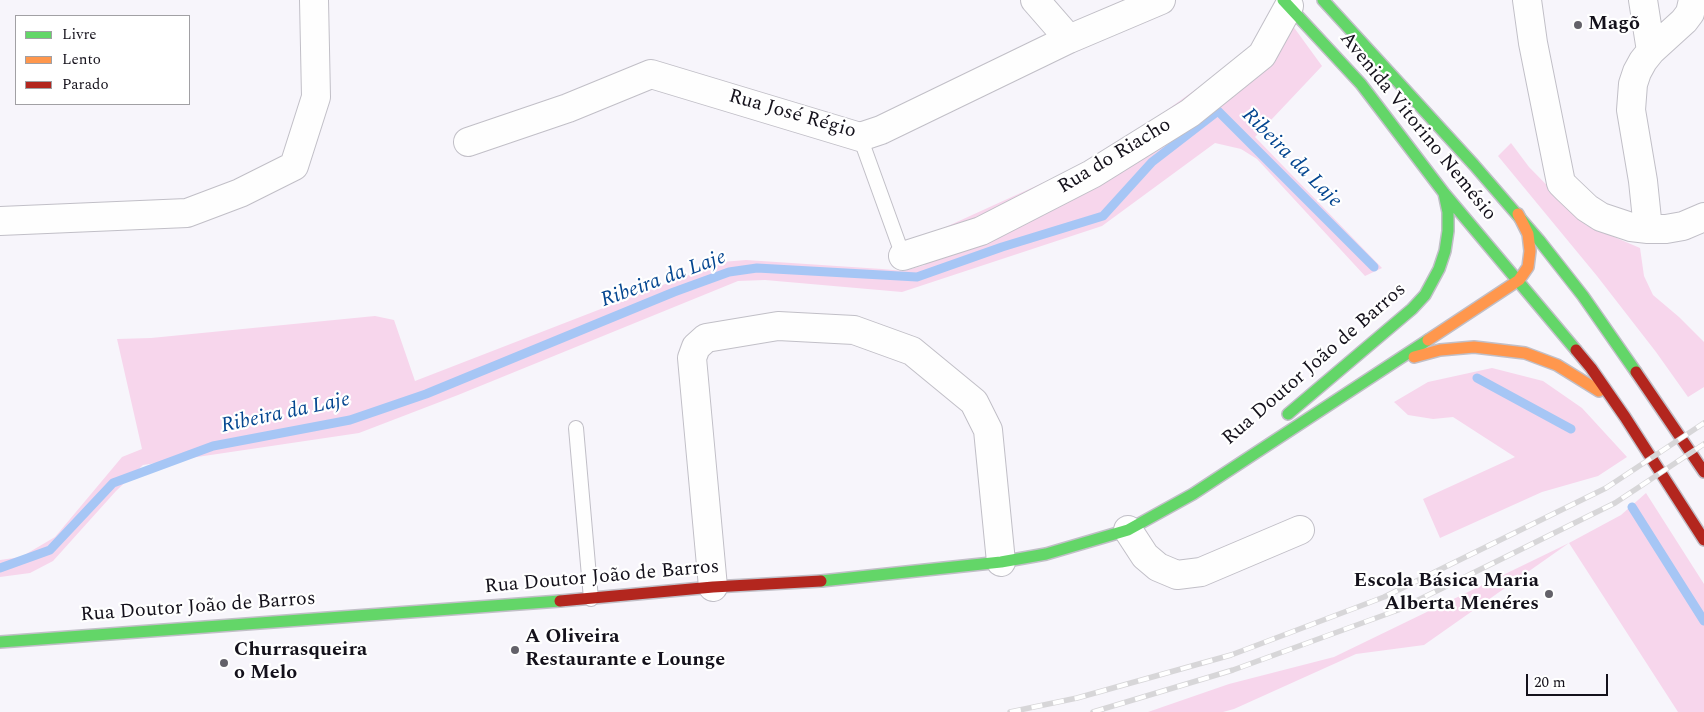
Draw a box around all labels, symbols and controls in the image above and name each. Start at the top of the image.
place label: Magõ [1588,13,1640,37]
legend [15,15,190,105]
marker: Magõ [1572,19,1584,31]
text: Livre [62,23,97,46]
street label: Avenida Vitorino Nemésio [1333,28,1501,226]
text: Lento [62,48,101,71]
text: Parado [62,73,109,96]
street label: Rua José Régio [725,85,859,145]
water label: Ribeira da Laje [1236,104,1346,214]
street label: Rua do Riacho [1054,114,1176,200]
water label: Ribeira da Laje [598,246,730,314]
street label: Rua Doutor João de Barros [1218,279,1412,451]
water label: Ribeira da Laje [219,388,353,440]
street label: Rua Doutor João de Barros [484,556,720,600]
place label: Escola Básica Maria Alberta Menéres [1354,570,1539,617]
street label: Rua Doutor João de Barros [80,588,316,628]
marker: Escola Básica Maria Alberta Menéres [1543,588,1555,600]
place label: A Oliveira Restaurante e Lounge [525,626,725,673]
place label: Churrasqueira o Melo [234,639,367,686]
marker: A Oliveira Restaurante e Lounge [509,644,521,656]
marker: Churrasqueira o Melo [218,657,230,669]
scale bar [1529,664,1612,696]
text: 20 m [1534,671,1566,694]

